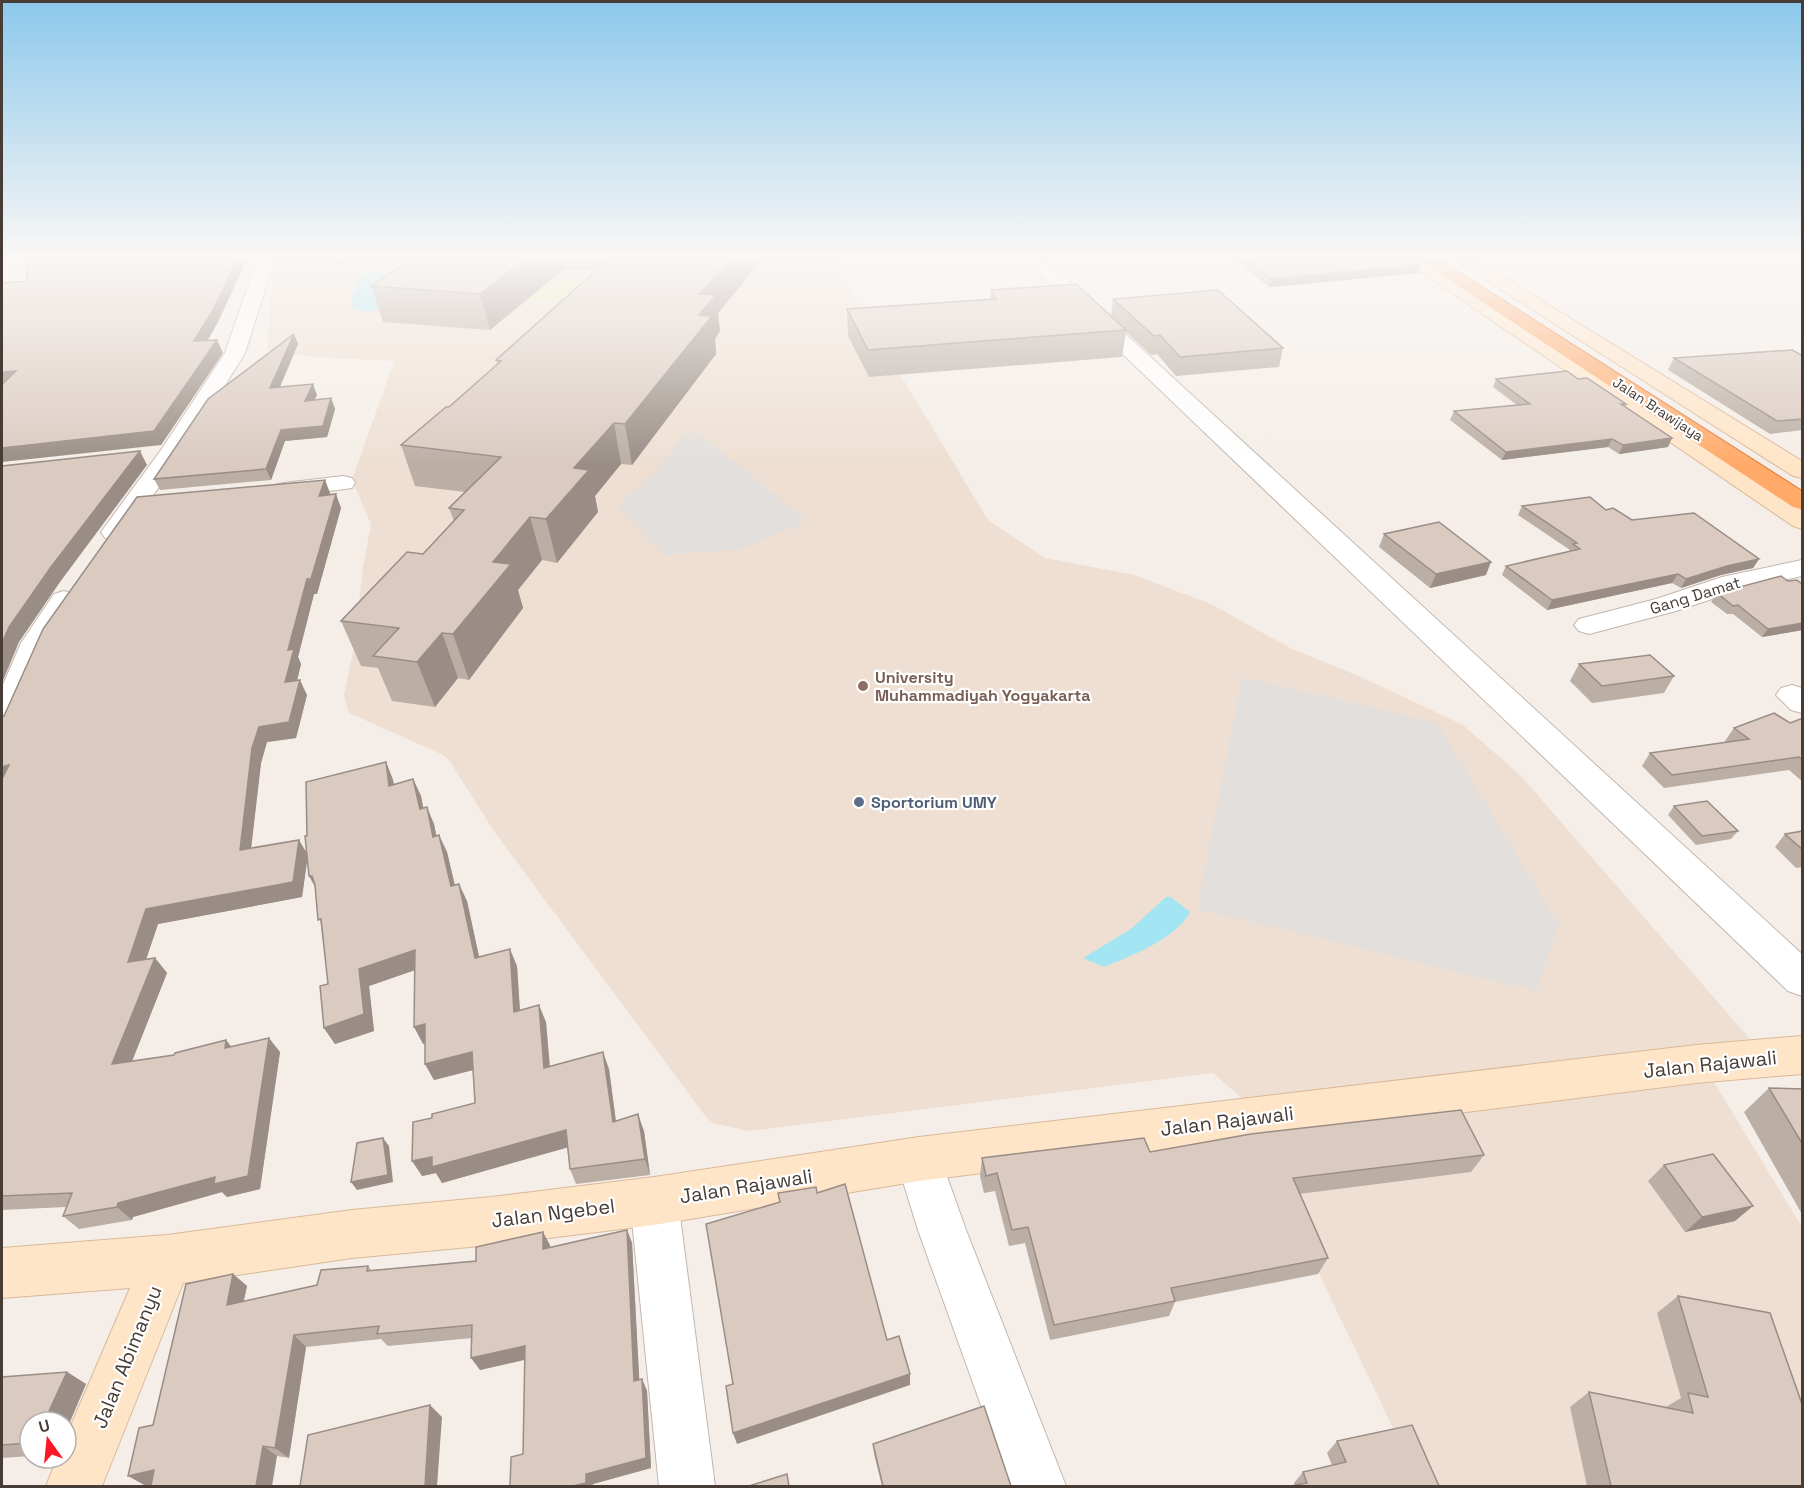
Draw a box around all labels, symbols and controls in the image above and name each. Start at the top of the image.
street label: Jalan Brawijaya [1609,373,1707,445]
street label: Gang Damat [1647,572,1743,619]
place label: University Muhammadiyah Yogyakarta [875,667,1091,706]
marker: University Muhammadiyah Yogyakarta [856,679,870,693]
place label: Sportorium UMY [871,792,997,813]
marker: Sportorium UMY [852,795,866,809]
street label: Jalan Rajawali [1642,1044,1778,1084]
street label: Jalan Rajawali [1159,1100,1295,1142]
street label: Jalan Rajawali [678,1163,814,1209]
street label: Jalan Ngebel [490,1193,616,1233]
street label: Jalan Abimanyu [86,1282,168,1432]
north arrow [18,1410,78,1470]
text: U [36,1414,52,1438]

